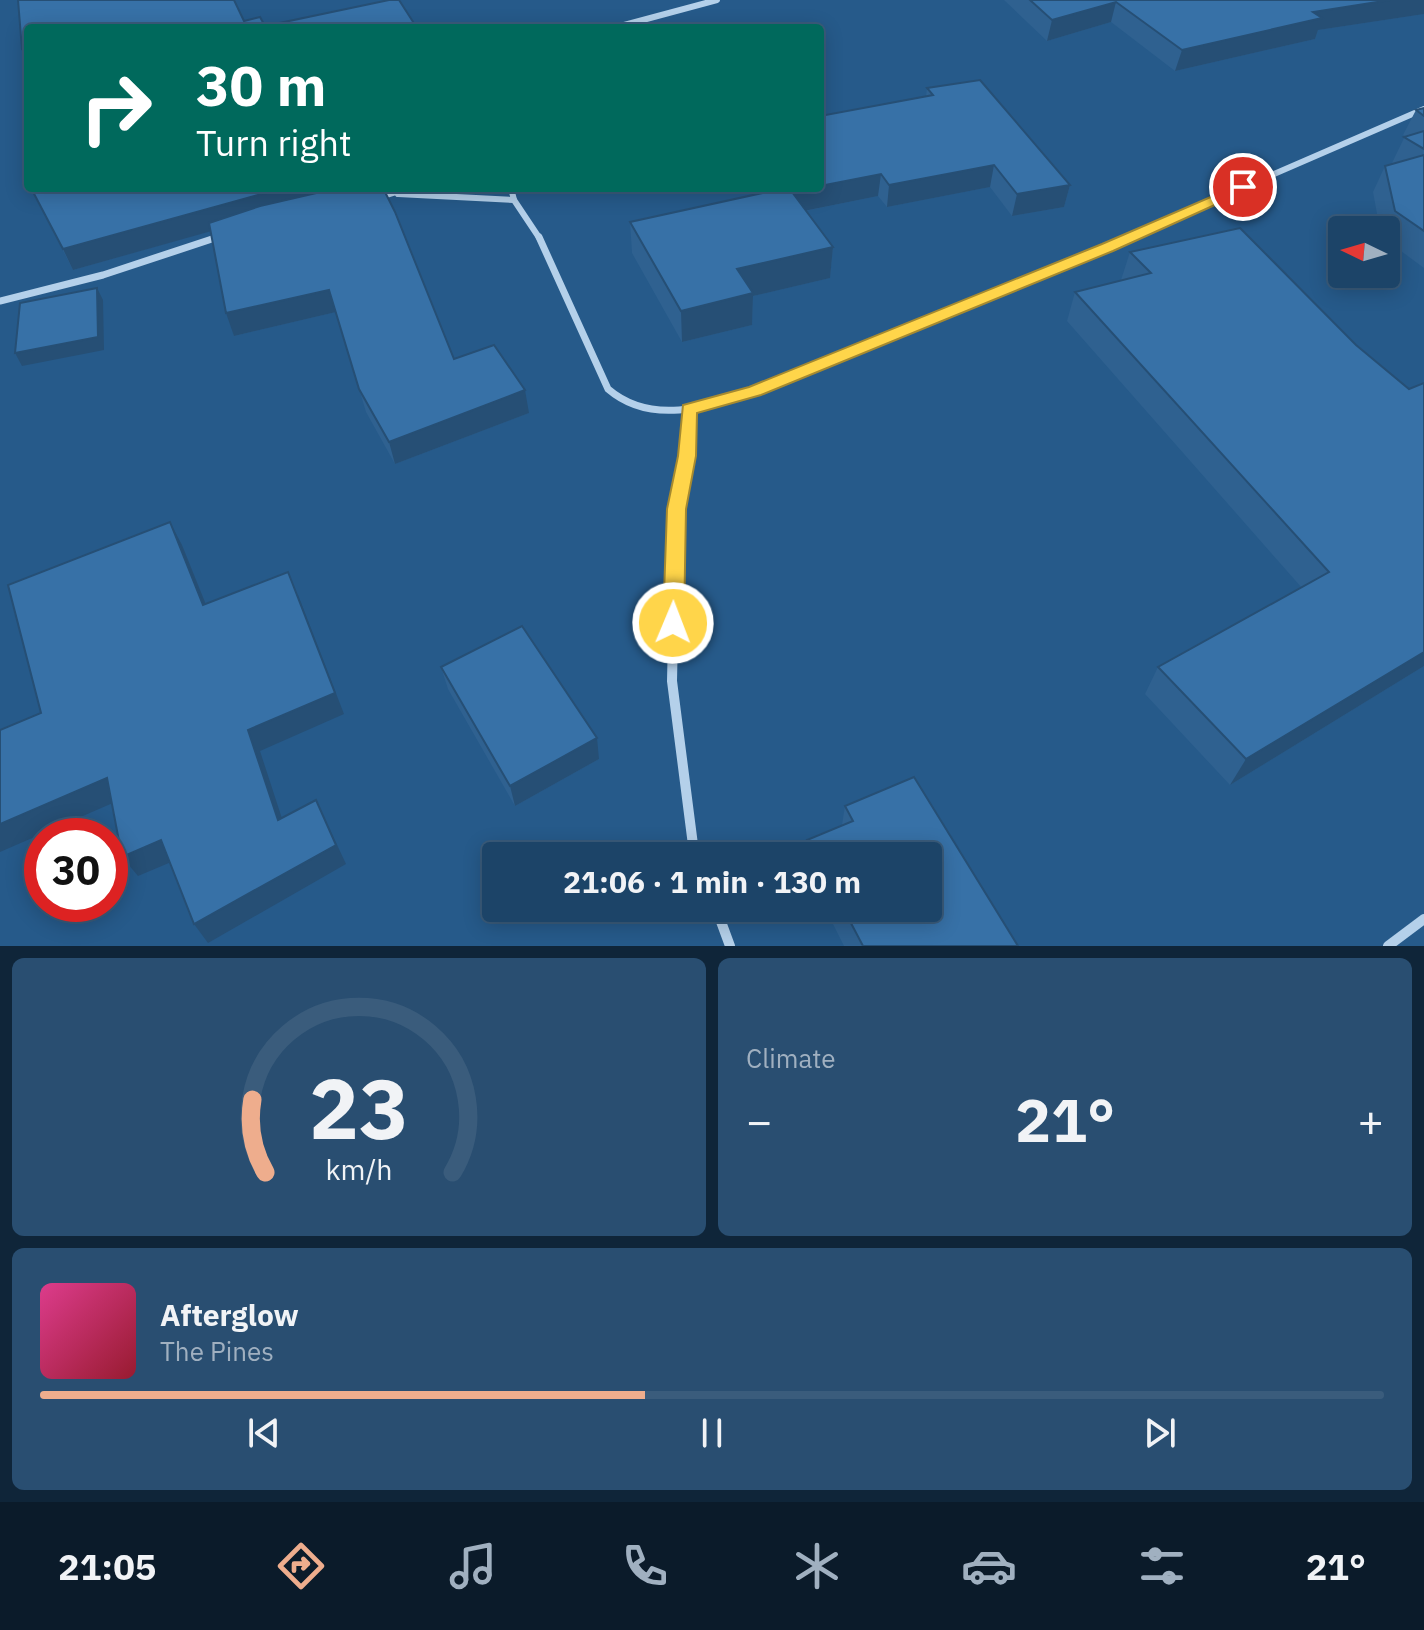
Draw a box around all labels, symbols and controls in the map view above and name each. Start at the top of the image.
text: 30 m [196,49,326,121]
icon: right [64,56,168,160]
text: Turn right [196,119,352,166]
pin [1209,153,1277,221]
icon: arrive [1221,165,1265,209]
north arrow [1328,216,1400,288]
map controls [1328,216,1400,288]
position arrow [631,581,715,665]
speed limit sign: 30 [24,818,128,922]
text: 21:06 · 1 min · 130 m [563,862,861,901]
text: Climate [746,1041,836,1075]
text: 23 [309,1054,409,1162]
text: 21° [1015,1080,1115,1159]
text: − [746,1092,772,1149]
text: + [1358,1092,1384,1149]
text: km/h [325,1151,393,1188]
text: Afterglow [160,1295,299,1334]
text: The Pines [160,1334,274,1368]
icon: previous [242,1411,286,1455]
icon: pause [690,1411,734,1455]
icon: next [1138,1411,1182,1455]
icon: directions [273,1538,329,1594]
icon: music [445,1538,501,1594]
icon: phone [617,1538,673,1594]
icon: climate [789,1538,845,1594]
icon: car [961,1538,1017,1594]
icon: filters [1134,1538,1190,1594]
text: 21:05 [58,1543,156,1590]
text: 21° [1306,1543,1366,1590]

